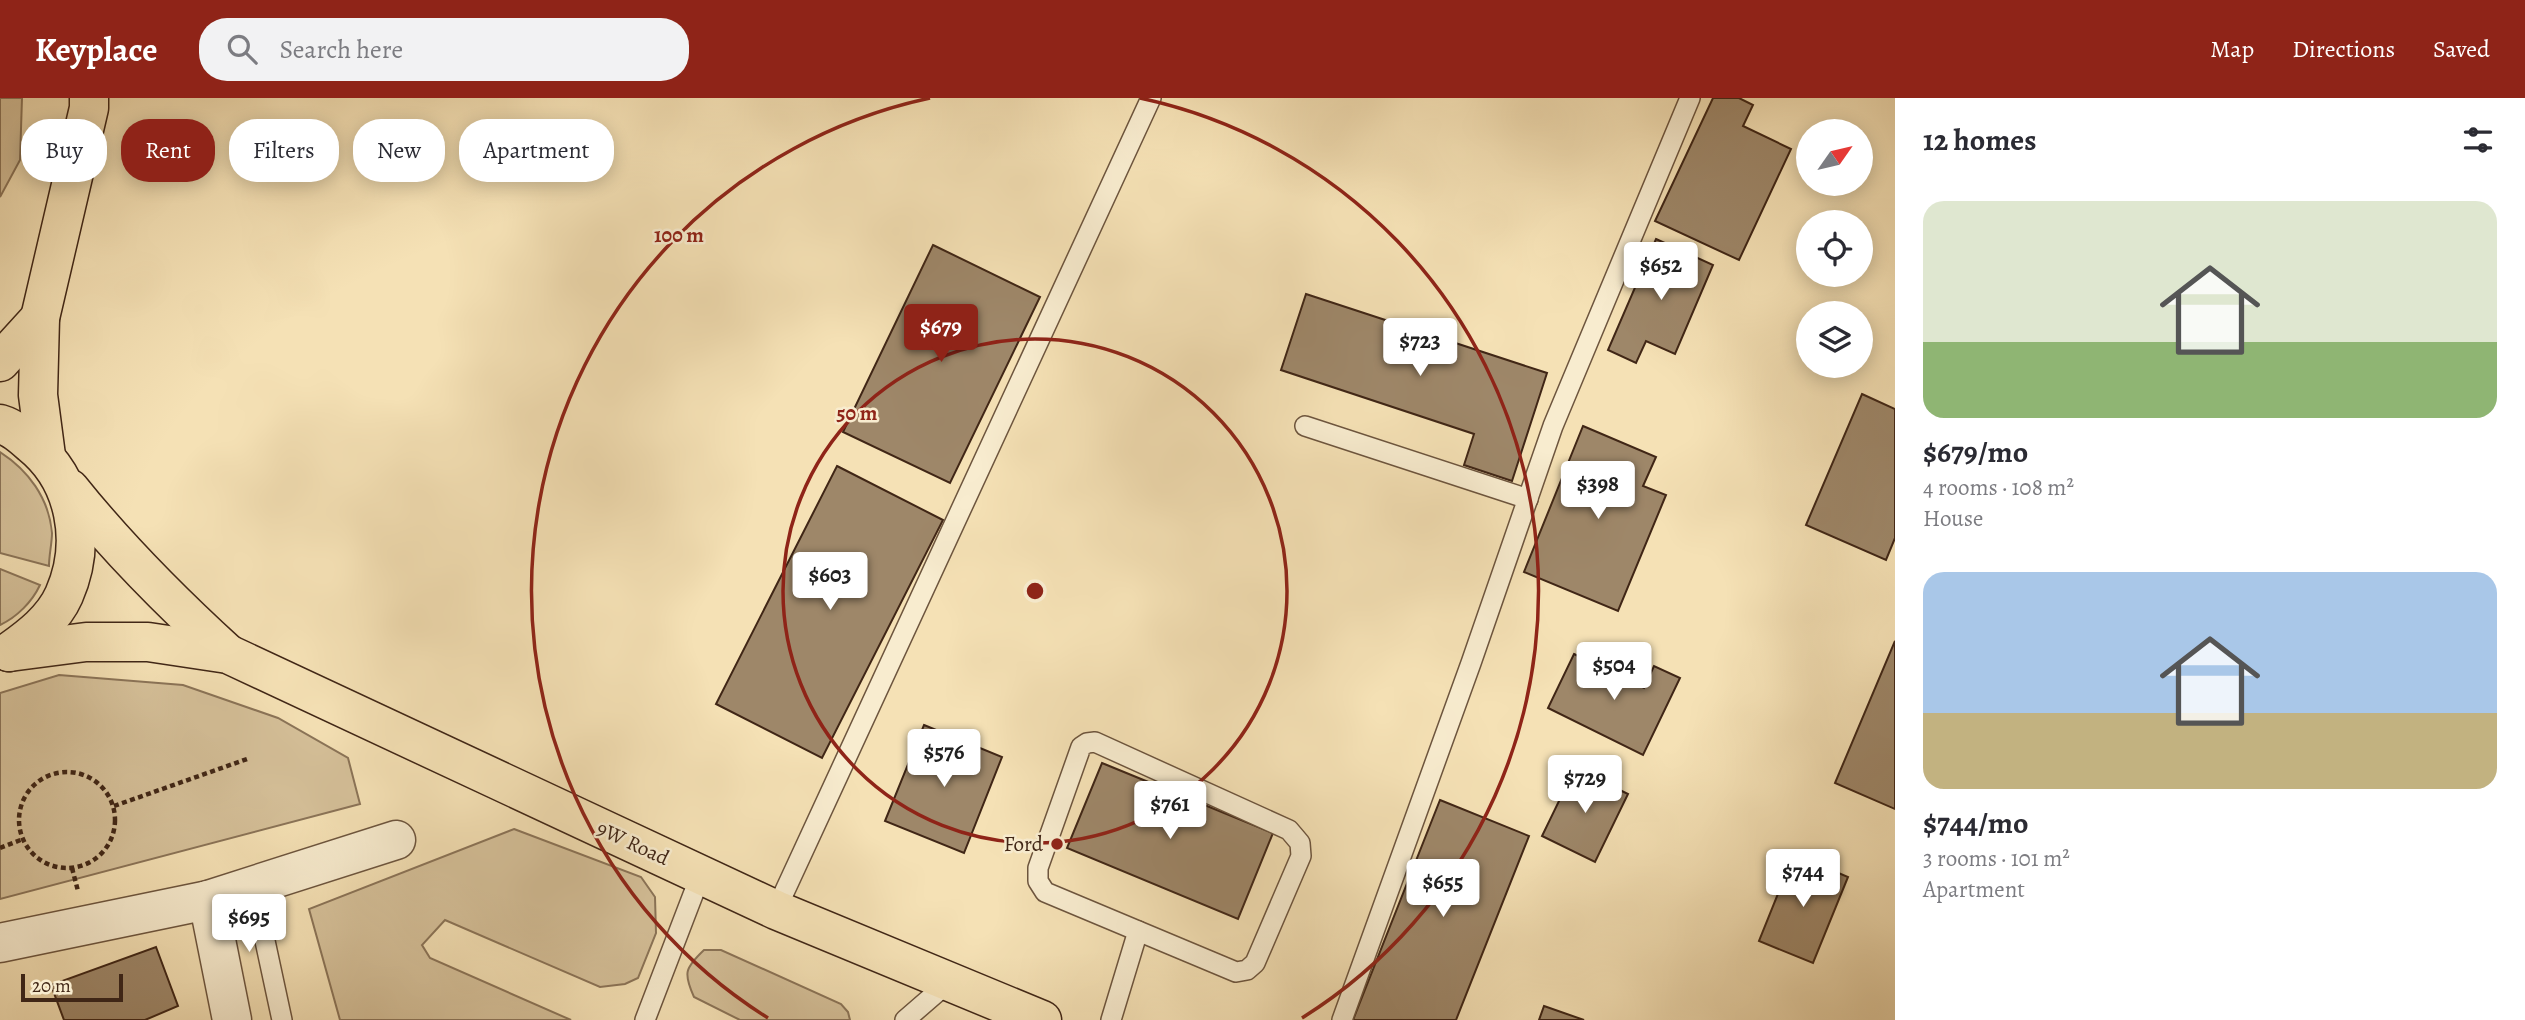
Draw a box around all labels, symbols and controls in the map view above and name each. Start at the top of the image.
search box [199,18,689,81]
text: Keyplace [35,27,157,72]
icon: search [223,30,261,68]
text: Search here [279,32,403,67]
text: Map [2210,33,2254,65]
text: Directions [2292,33,2395,65]
text: Saved [2433,33,2490,65]
chip: Buy [21,119,107,182]
chip: Rent [121,119,215,182]
chip: Filters [229,119,339,182]
chip: New [353,119,445,182]
chip: Apartment [459,119,614,182]
north arrow [1796,119,1872,196]
map controls [1796,119,1873,378]
text: 12 homes [1923,120,2036,160]
icon: filters [2459,121,2497,159]
button: locate [1796,210,1873,287]
text: 100 m [654,221,704,249]
pin: $652 [1620,242,1702,302]
icon: home [2147,247,2273,373]
text: $652 [1640,249,1682,280]
button: layers [1796,301,1873,378]
pin: $679 [900,304,982,364]
text: $679 [920,311,962,342]
pin: $723 [1379,318,1461,378]
text: $723 [1399,325,1441,356]
text: 50 m [837,399,878,427]
text: $679/mo [1923,432,2028,472]
pin: $398 [1557,462,1639,521]
text: $398 [1577,468,1619,499]
text: 4 rooms · 108 m² [1923,472,2074,503]
text: House [1923,503,1983,534]
pin: $603 [789,552,871,612]
text: $603 [809,559,851,590]
centre of rings [1023,579,1047,603]
icon: home [2147,618,2273,744]
pin: $504 [1573,642,1655,702]
text: $504 [1593,649,1635,680]
pin: $576 [903,730,985,789]
text: $576 [923,736,965,767]
pin: $729 [1544,756,1626,815]
text: $729 [1564,762,1606,793]
pin: $761 [1129,782,1211,841]
text: $761 [1150,788,1190,819]
text: $744/mo [1923,803,2028,843]
street label: 9W Road [592,814,674,872]
place label: Ford [1004,830,1044,858]
marker: Ford [1049,836,1065,852]
text: 3 rooms · 101 m² [1923,843,2070,874]
pin: $744 [1762,850,1844,909]
text: $744 [1782,856,1824,887]
pin: $655 [1402,860,1484,919]
text: $655 [1422,866,1464,897]
text: Apartment [1923,874,2025,905]
pin: $695 [208,894,290,954]
text: $695 [228,901,270,932]
scale bar [21,971,122,1003]
text: 20 m [32,973,71,999]

